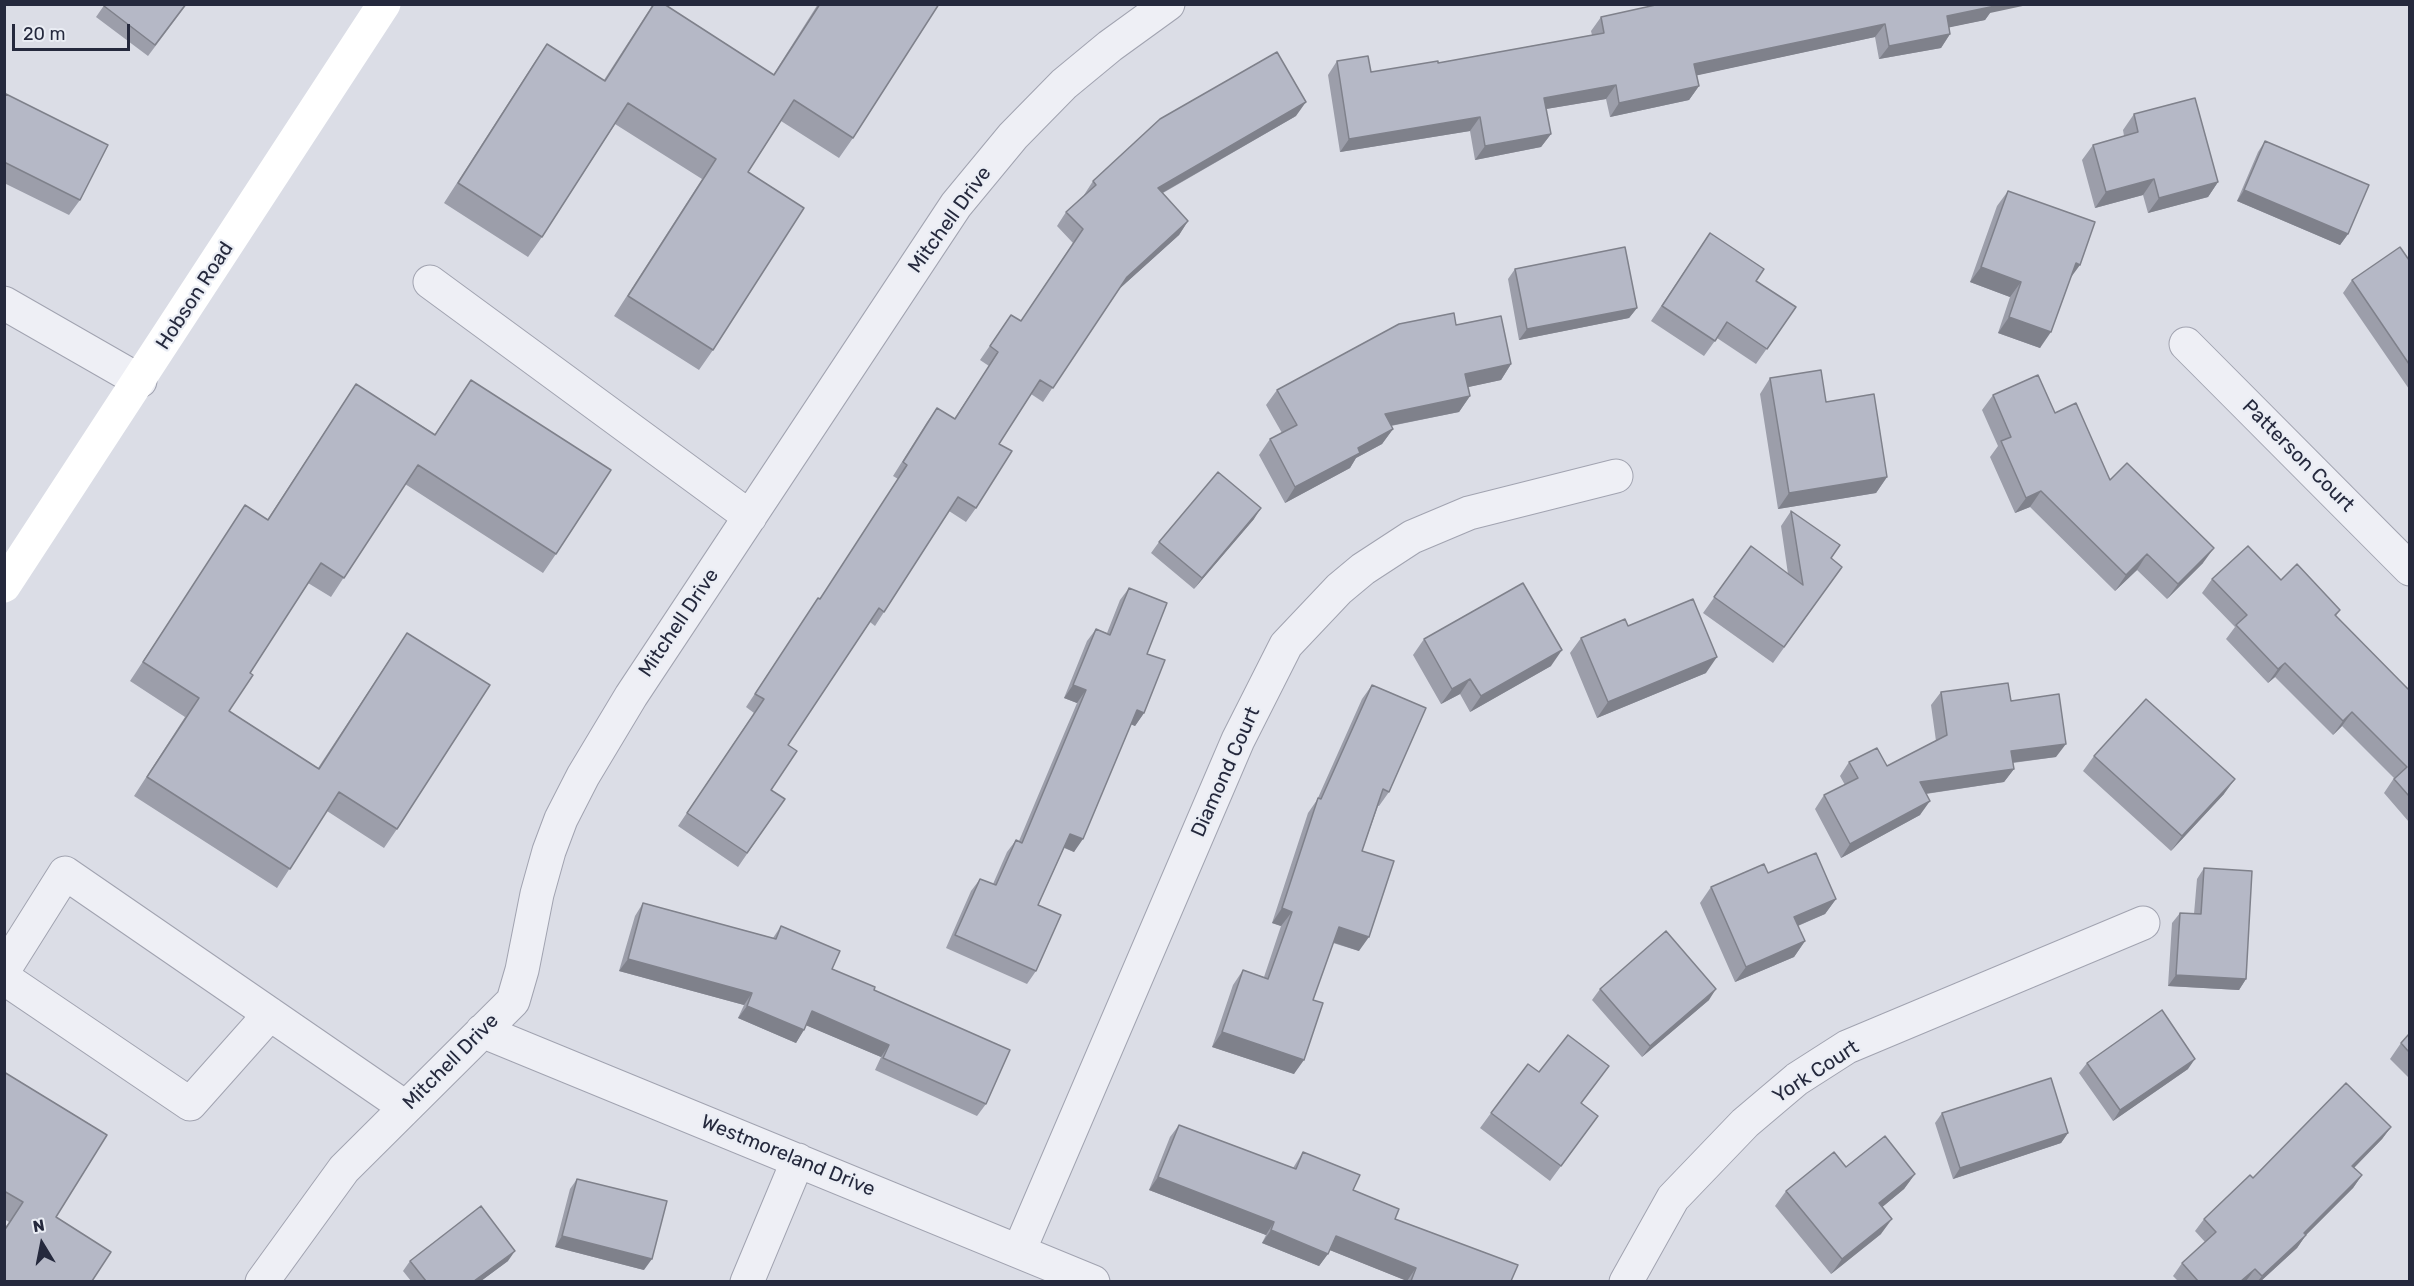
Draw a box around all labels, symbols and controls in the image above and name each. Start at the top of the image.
scale bar [15,12,134,50]
text: 20 m [23,23,65,45]
street label: Mitchell Drive [903,162,997,278]
street label: Hobson Road [151,238,239,354]
street label: Patterson Court [2237,395,2359,517]
street label: Mitchell Drive [634,564,724,682]
street label: Diamond Court [1187,703,1265,841]
street label: Mitchell Drive [398,1009,504,1115]
street label: York Court [1768,1035,1864,1109]
street label: Westmoreland Drive [697,1110,879,1202]
north arrow [12,1214,72,1274]
text: N [31,1215,46,1236]

